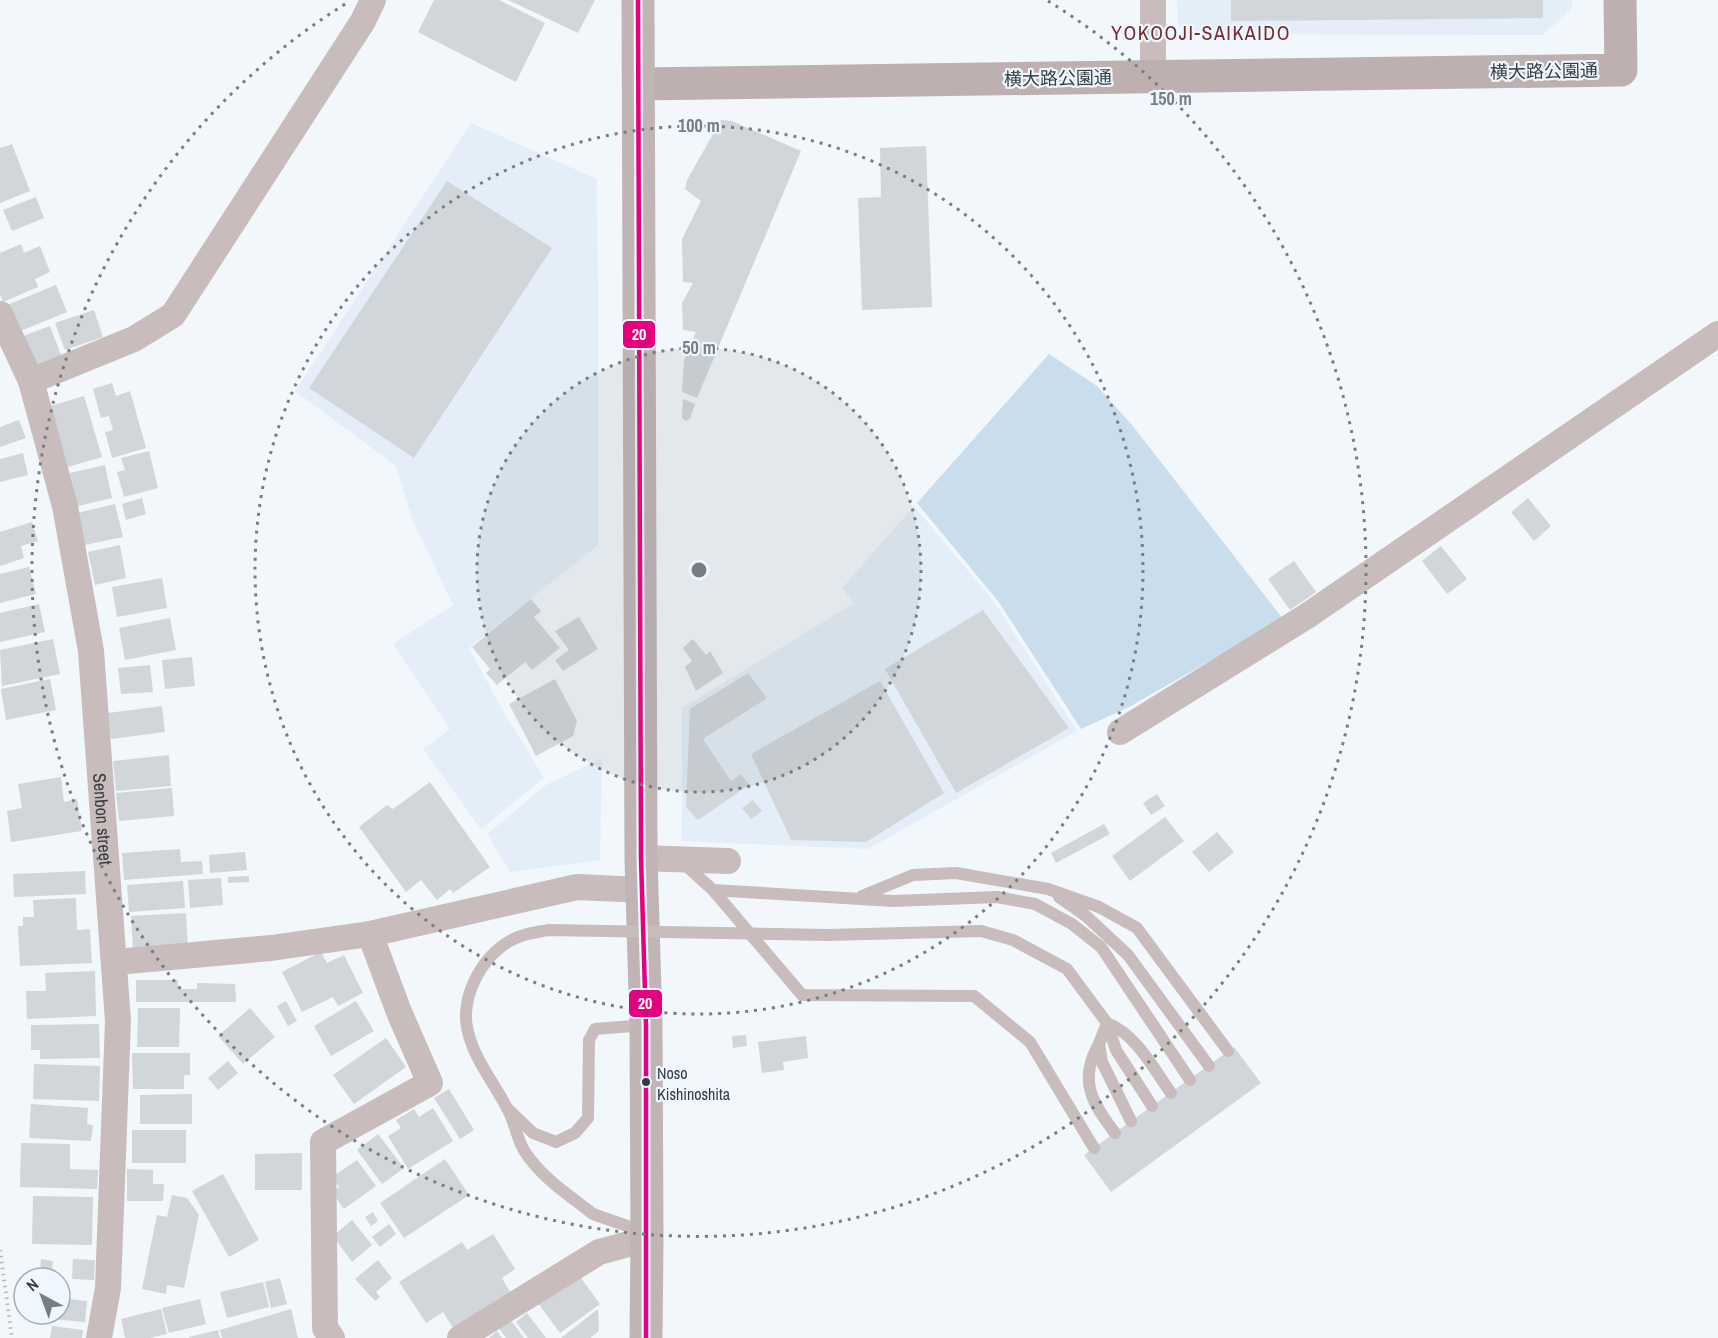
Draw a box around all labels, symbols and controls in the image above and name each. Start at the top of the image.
district label: YOKOOJI-SAIKAIDO [1111,19,1291,46]
street label: 横大路公園通 [1490,58,1598,84]
street label: 横大路公園通 [1004,65,1112,91]
text: 150 m [1150,86,1192,111]
text: 100 m [678,113,720,138]
line badge: 20 [622,320,656,349]
text: 20 [632,323,646,345]
text: 50 m [682,335,716,360]
centre of rings [689,560,709,580]
street label: Senbon street [87,772,119,866]
line badge: 20 [628,989,663,1018]
text: 20 [638,992,652,1014]
place label: Noso Kishinoshita [657,1062,731,1105]
marker: Noso Kishinoshita [640,1076,652,1088]
north arrow [12,1266,72,1326]
text: N [21,1273,43,1296]

